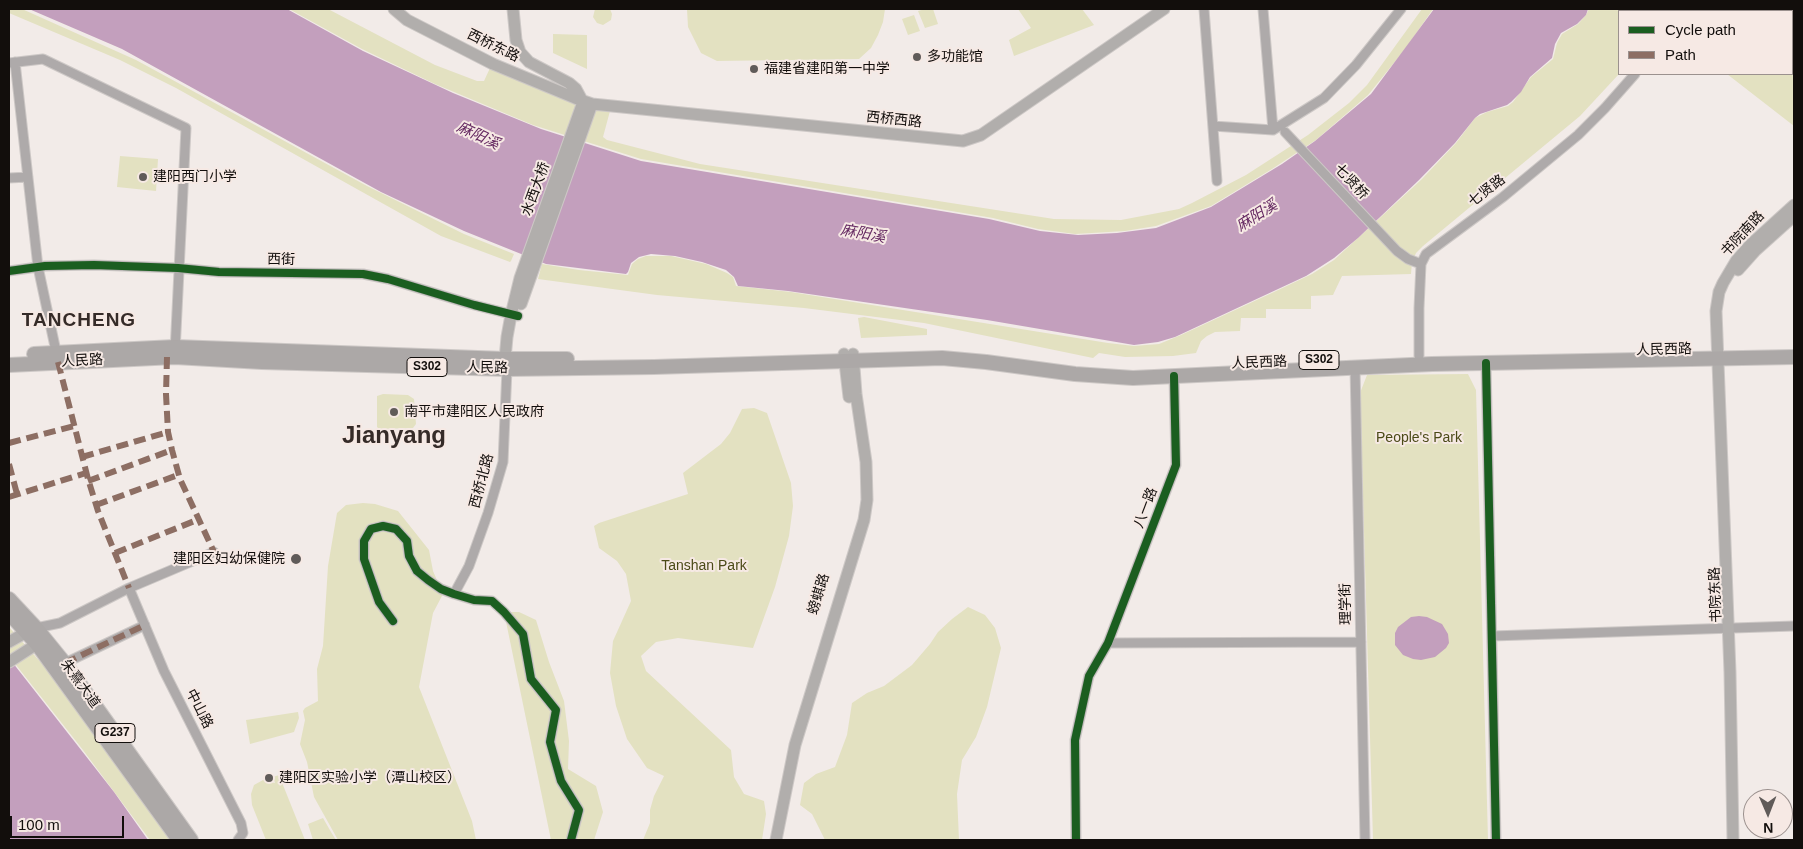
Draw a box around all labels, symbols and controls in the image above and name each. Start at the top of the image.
legend [1618,10,1793,75]
text: Cycle path [1665,21,1736,38]
street label: 西桥东路 [464,26,522,66]
text: Path [1665,46,1696,63]
place label: 多功能馆 [927,49,983,65]
marker: 多功能馆 [911,51,923,63]
place label: 福建省建阳第一中学 [764,61,890,77]
marker: 福建省建阳第一中学 [748,63,760,75]
street label: 西桥西路 [865,109,923,131]
water label: 麻阳溪 [454,118,502,154]
street label: 水西大桥 [519,160,553,218]
street label: 七贤桥 [1331,161,1371,203]
place label: 建阳西门小学 [153,169,237,185]
marker: 建阳西门小学 [137,171,149,183]
street label: 七贤路 [1465,171,1509,211]
water label: 麻阳溪 [1233,196,1281,236]
street label: 书院南路 [1718,208,1768,260]
water label: 麻阳溪 [839,221,887,247]
street label: 西街 [267,251,295,269]
district label: TANCHENG [21,310,137,332]
street label: 人民西路 [1636,341,1692,359]
road number: S302 [1299,350,1339,370]
street label: 人民路 [61,352,103,370]
street label: 人民西路 [1231,354,1287,372]
road number: S302 [407,358,447,377]
street label: 人民路 [466,359,508,377]
place label: 南平市建阳区人民政府 [404,404,544,420]
marker: 南平市建阳区人民政府 [388,406,400,418]
district label: Jianyang [342,422,446,450]
park label: People's Park [1376,430,1462,446]
street label: 西桥北路 [467,452,497,510]
street label: 八一路 [1131,485,1161,531]
place label: 建阳区妇幼保健院 [173,551,285,567]
marker: 建阳区妇幼保健院 [289,552,303,566]
park label: Tanshan Park [661,558,747,574]
street label: 书院东路 [1707,567,1725,623]
street label: 螃蜞路 [805,571,833,617]
street label: 理学街 [1337,583,1355,625]
street label: 朱熹大道 [57,656,103,712]
street label: 中山路 [182,686,216,732]
road number: G237 [95,724,135,742]
place label: 建阳区实验小学（潭山校区） [279,770,461,786]
marker: 建阳区实验小学（潭山校区） [263,772,275,784]
north arrow [1743,789,1793,839]
scale bar [12,806,126,838]
text: 100 m [18,816,60,833]
text: N [1763,820,1773,836]

